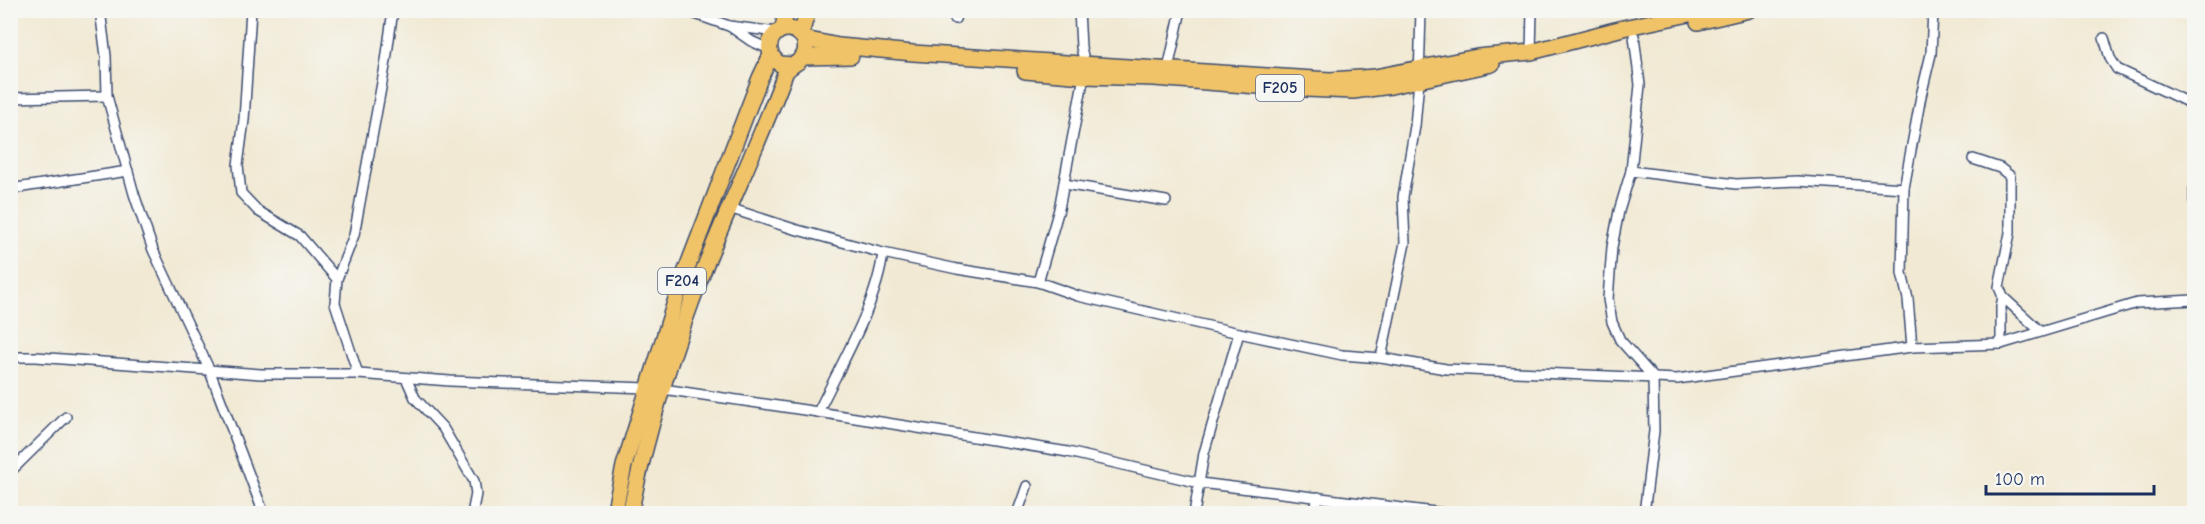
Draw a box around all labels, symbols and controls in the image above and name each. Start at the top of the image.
road number: F205 [1256,75,1304,101]
road number: F204 [658,268,706,294]
scale bar [1986,458,2154,496]
text: 100 m [1995,469,2045,490]

